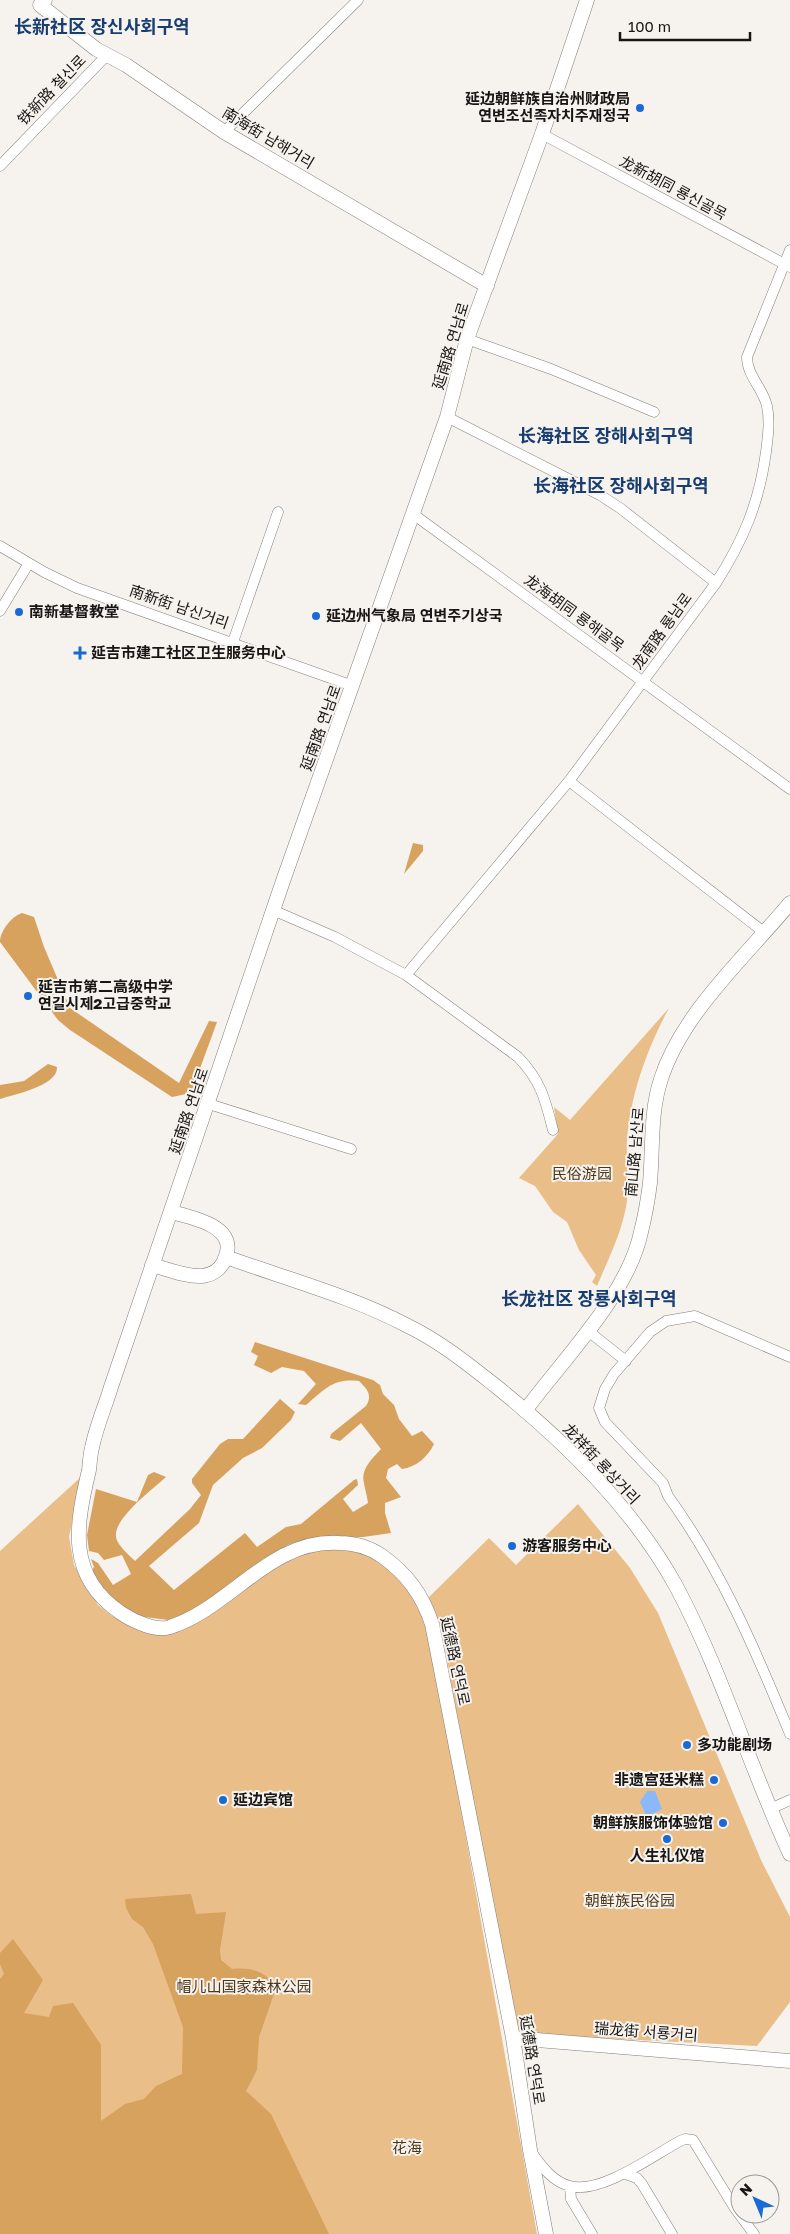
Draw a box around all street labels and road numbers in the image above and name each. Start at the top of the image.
street label: 铁新路 철신로 [13,51,89,128]
street label: 南海街 남해거리 [219,103,318,172]
street label: 龙新胡同 룡신골목 [617,151,730,223]
street label: 延南路 연남로 [428,300,472,391]
street label: 龙海胡同 룡해골목 [521,570,628,654]
street label: 南新街 남신거리 [127,581,231,631]
street label: 龙南路 룡남로 [627,589,695,672]
street label: 延南路 연남로 [296,682,344,773]
street label: 延南路 연남로 [165,1065,211,1156]
street label: 南山路 남산로 [621,1106,647,1198]
street label: 龙祥街 룡상거리 [560,1419,644,1507]
street label: 延德路 연덕로 [438,1615,474,1707]
street label: 延德路 연덕로 [517,2014,549,2106]
street label: 瑞龙街 서룡거리 [594,2018,699,2044]

